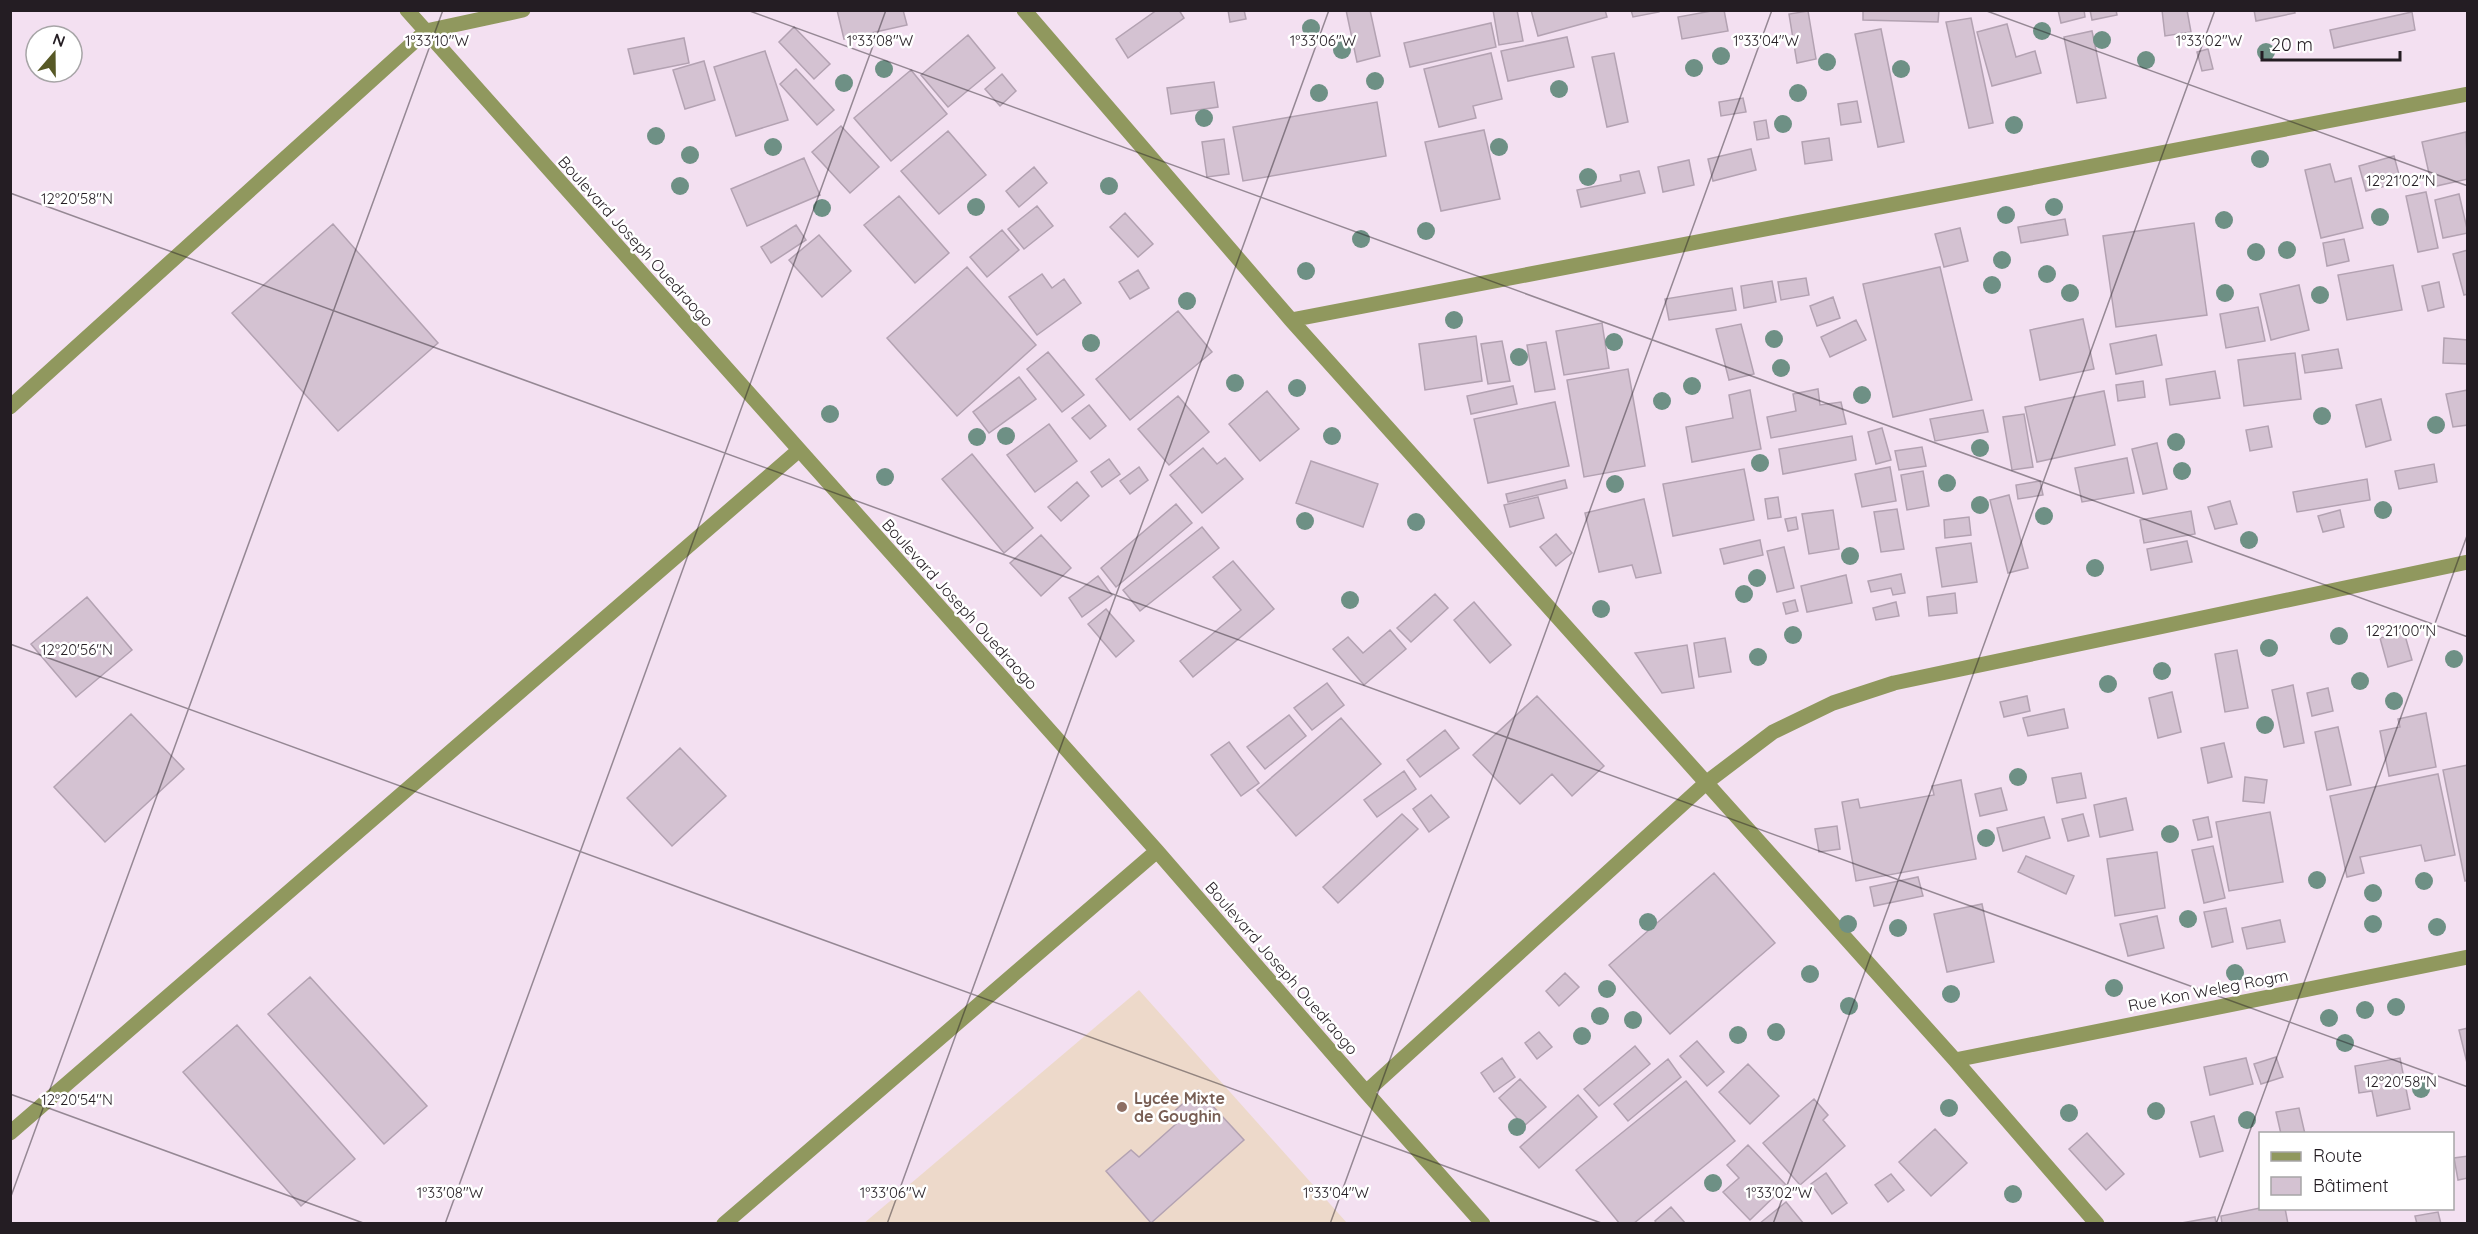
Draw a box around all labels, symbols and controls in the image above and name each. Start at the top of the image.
north arrow [24,24,84,84]
scale bar [2262,24,2400,62]
text: N [50,28,68,51]
text: 1°33'10"W [405,31,469,50]
text: 1°33'08"W [847,31,914,50]
text: 1°33'06"W [1290,31,1357,50]
text: 1°33'04"W [1733,31,1800,50]
text: 1°33'02"W [2176,31,2243,50]
text: 20 m [2271,33,2313,56]
street label: Boulevard Joseph Ouedraogo [554,151,718,331]
text: 12°21'02"N [2366,171,2436,190]
text: 12°20'58"N [41,189,113,208]
street label: Boulevard Joseph Ouedraogo [878,514,1042,694]
text: 12°21'00"N [2366,621,2436,640]
text: 12°20'56"N [41,640,113,659]
street label: Boulevard Joseph Ouedraogo [1201,877,1363,1059]
street label: Rue Kon Weleg Rogm [2126,965,2290,1015]
text: 12°20'58"N [2365,1072,2437,1091]
place label: Lycée Mixte de Goughin [1134,1088,1225,1126]
text: 12°20'54"N [41,1090,113,1109]
marker: Lycée Mixte de Goughin [1115,1100,1129,1114]
legend [2259,1132,2454,1210]
text: Route [2313,1144,2362,1167]
text: Bâtiment [2313,1174,2389,1197]
text: 1°33'08"W [417,1183,484,1202]
text: 1°33'06"W [860,1183,927,1202]
text: 1°33'04"W [1303,1183,1370,1202]
text: 1°33'02"W [1746,1183,1813,1202]

